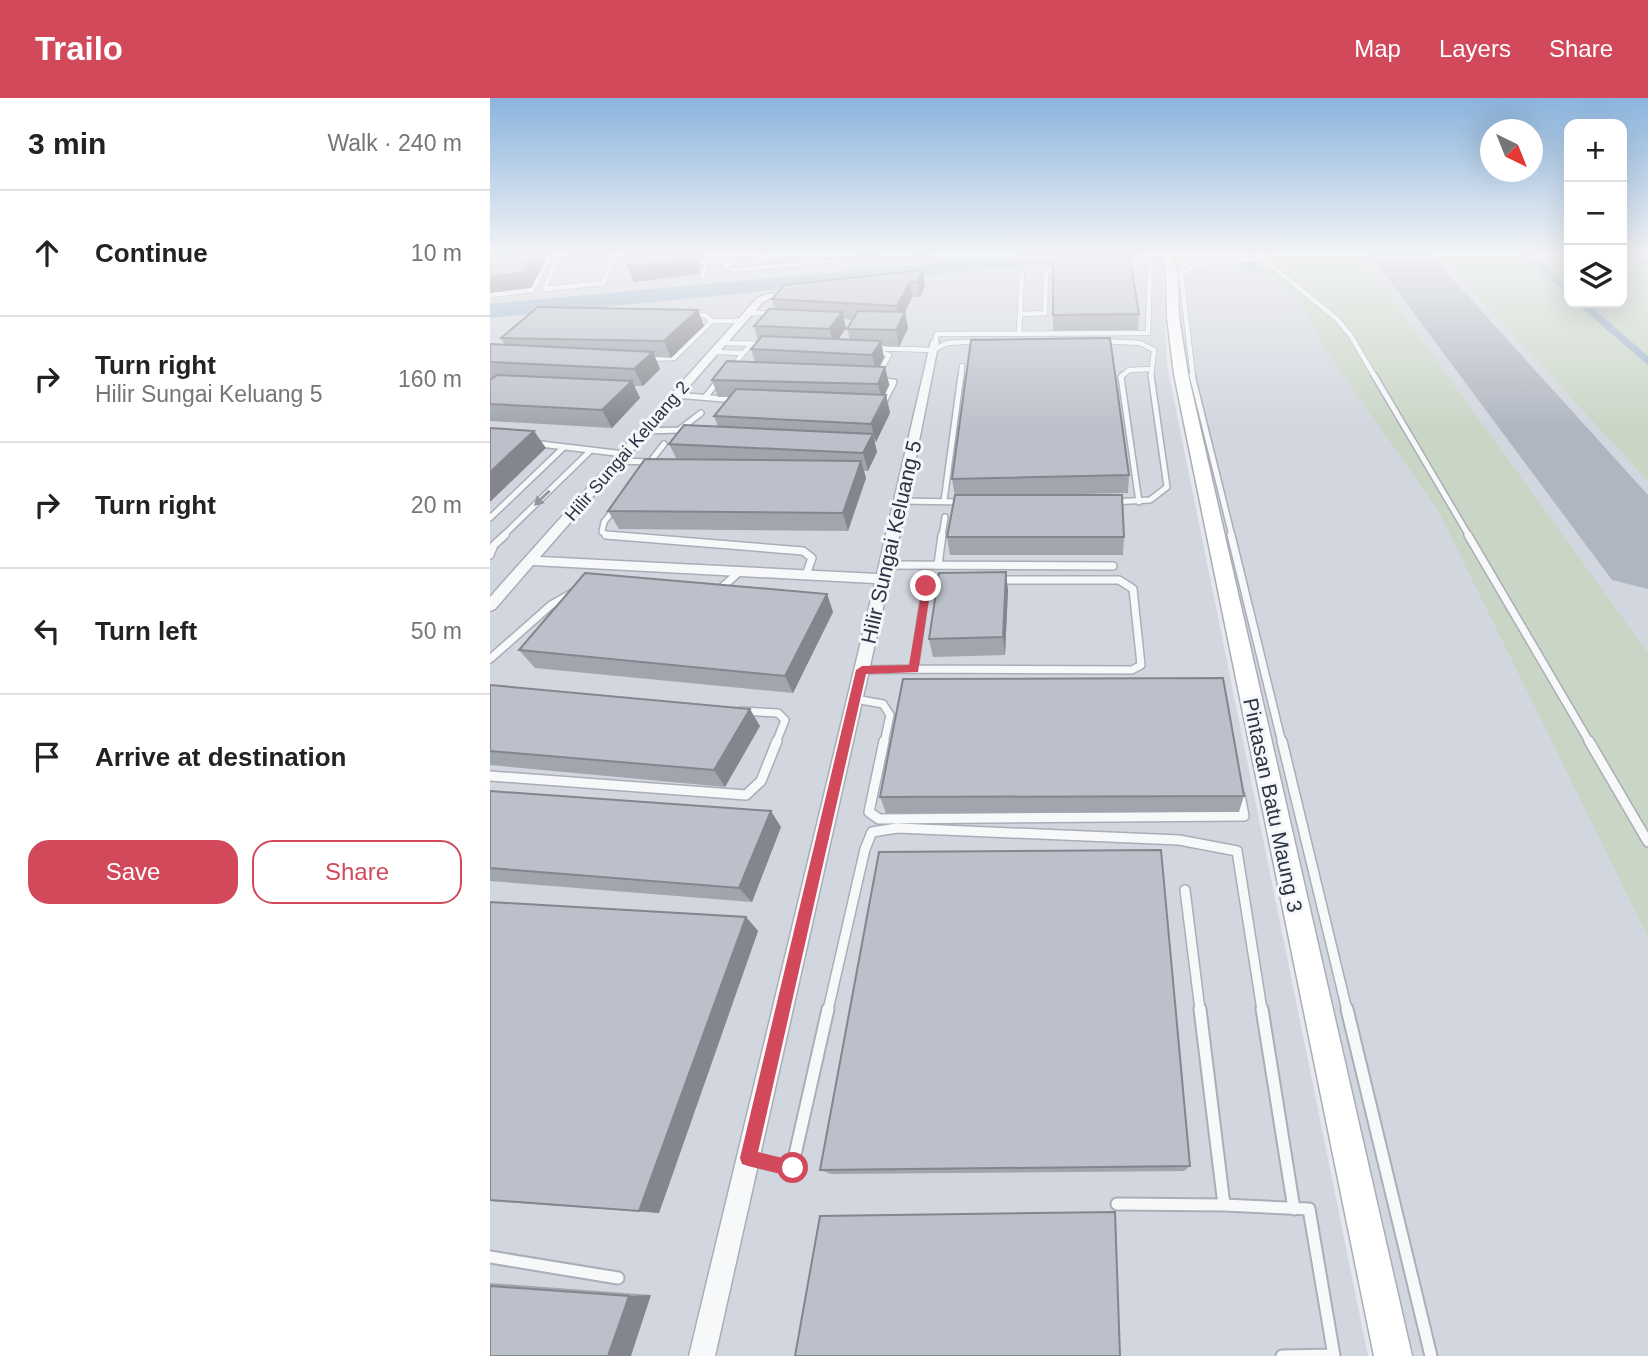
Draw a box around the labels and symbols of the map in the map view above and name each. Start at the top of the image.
north arrow [1480,119,1543,182]
street label: Hilir Sungai Keluang 2 [561,377,693,525]
street label: Hilir Sungai Keluang 5 [856,438,926,646]
one-way arrow [534,489,551,505]
route end [910,570,941,601]
street label: Pintasan Batu Maung 3 [1239,696,1307,914]
route start [777,1152,808,1183]

